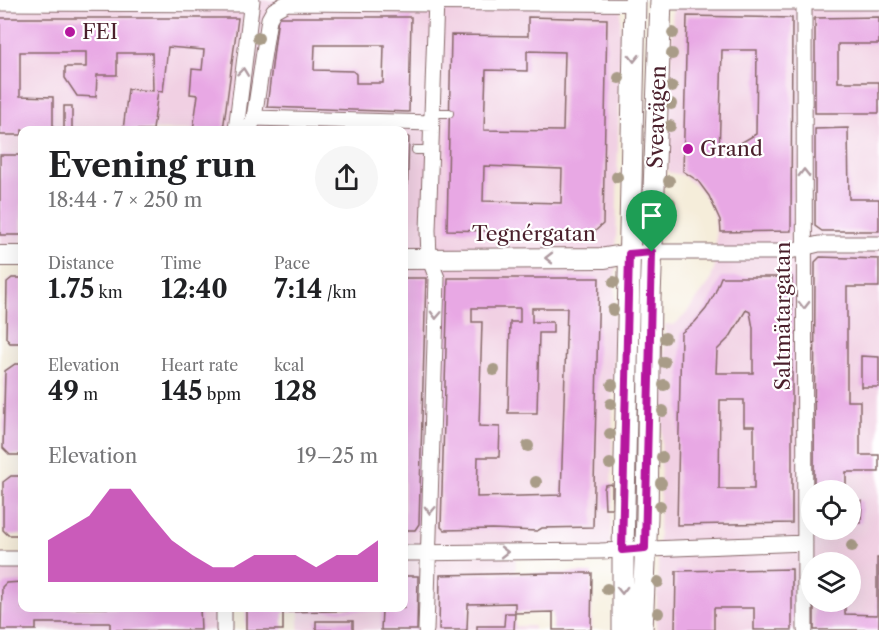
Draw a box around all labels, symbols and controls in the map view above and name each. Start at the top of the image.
place label: FEI [82,19,118,44]
marker: FEI [63,25,77,39]
one-way arrow [628,54,640,63]
street label: Sveavägen [642,65,671,169]
one-way arrow [236,68,249,77]
place label: Grand [700,136,763,161]
marker: Grand [681,142,695,156]
text: Evening run [48,145,256,186]
button: share [315,146,378,209]
one-way arrow [798,168,810,177]
text: 18:44 · 7 × 250 m [48,188,202,212]
pin [626,190,677,252]
icon: arrive [635,199,668,232]
street label: Tegnérgatan [472,221,596,246]
street label: Saltmätargatan [770,242,795,390]
one-way arrow [545,252,554,264]
text: Distance [48,253,114,273]
text: Time [161,253,201,273]
text: Pace [274,253,310,273]
text: 1.75 [48,273,94,305]
text: 12:40 [161,273,228,305]
text: 7:14 [274,273,322,305]
text: km [94,282,123,302]
text: /km [322,282,357,302]
one-way arrow [798,301,810,310]
one-way arrow [429,311,442,320]
text: Elevation [48,355,119,375]
text: Heart rate [161,355,238,375]
text: kcal [274,355,304,375]
text: 49 [48,375,79,407]
text: 145 [161,375,202,407]
text: 128 [274,375,317,407]
text: m [79,384,98,404]
text: bpm [202,384,241,404]
text: Elevation [48,444,137,468]
text: 19–25 m [297,444,378,468]
map controls [801,480,861,612]
button: locate [801,480,861,540]
one-way arrow [423,506,436,515]
one-way arrow [499,546,508,558]
button: layers [801,552,861,612]
one-way arrow [616,586,629,595]

